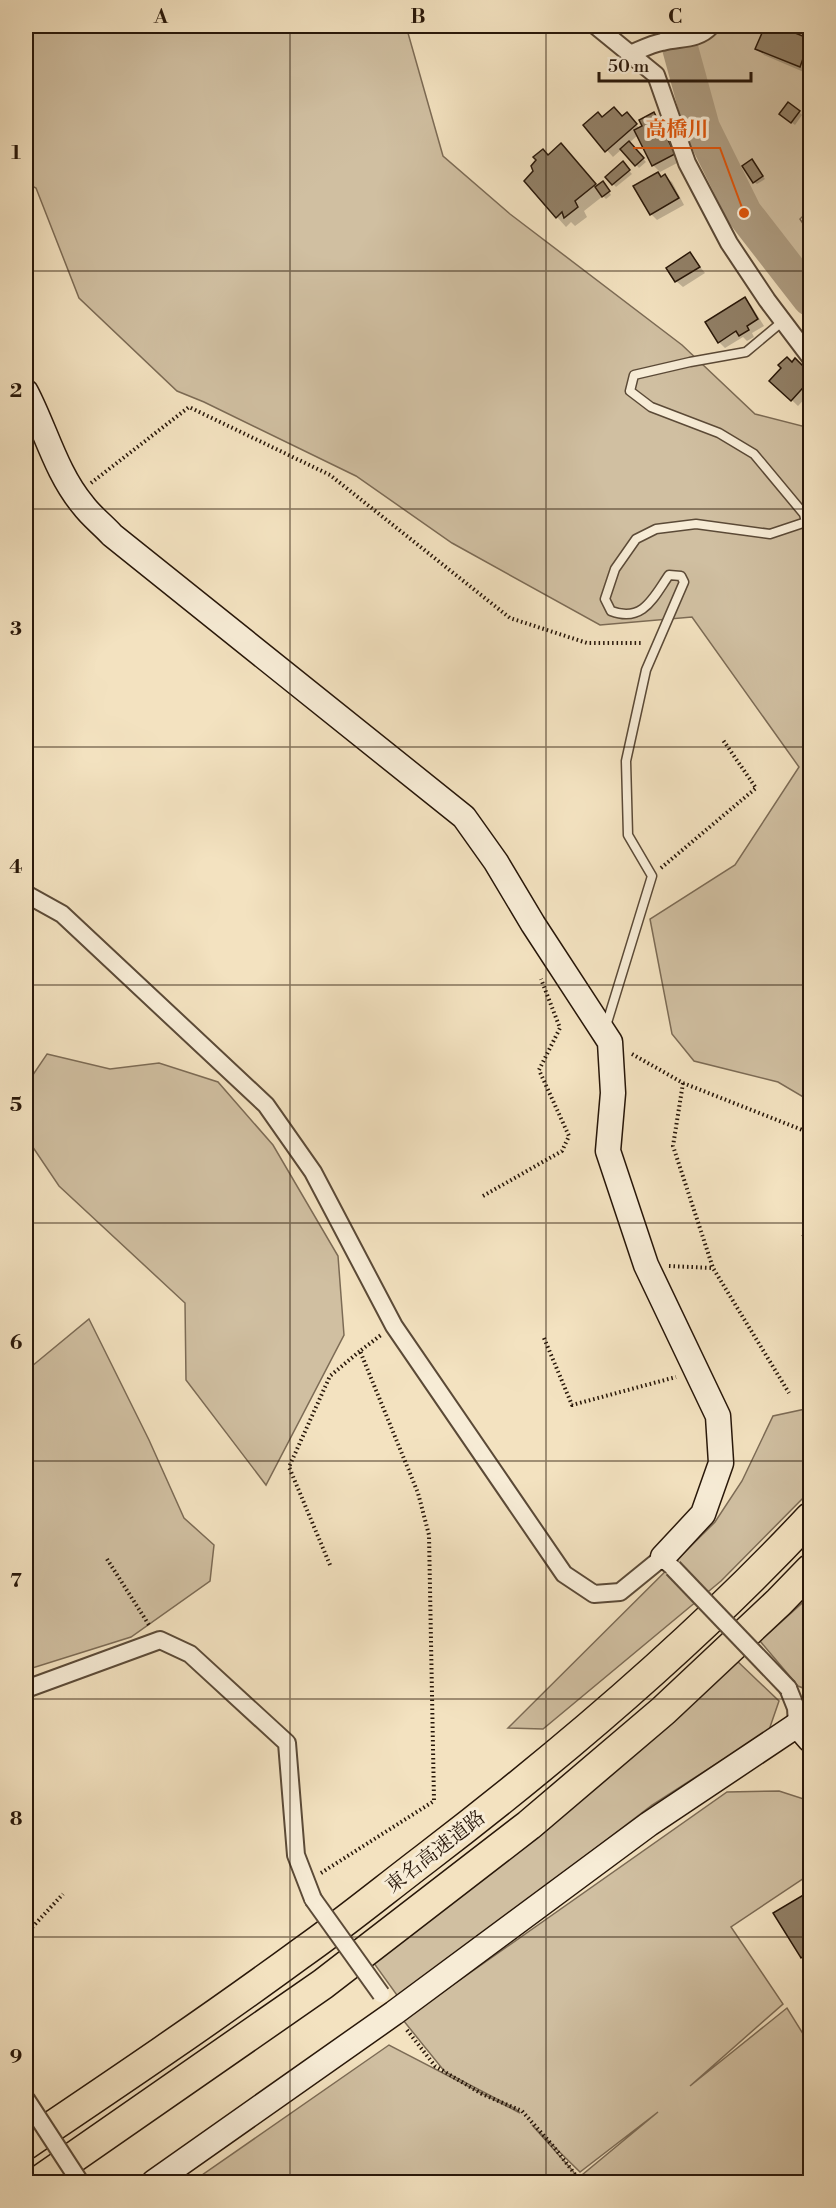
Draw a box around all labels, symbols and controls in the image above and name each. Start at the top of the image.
text: A [153,5,169,30]
text: B [410,5,426,30]
text: C [668,5,682,30]
scale bar [599,45,750,83]
text: 50 m [608,55,650,78]
callout: 高橋川 [633,109,720,148]
text: 高橋川 [646,117,709,143]
text: 1 [11,141,21,166]
text: 2 [10,379,22,404]
text: 3 [10,617,22,642]
text: 4 [9,855,23,880]
text: 5 [10,1093,22,1118]
text: 6 [10,1331,23,1356]
text: 7 [10,1569,22,1594]
street label: 東名高速道路 [381,1805,491,1899]
text: 8 [10,1807,23,1832]
text: 9 [10,2045,22,2070]

